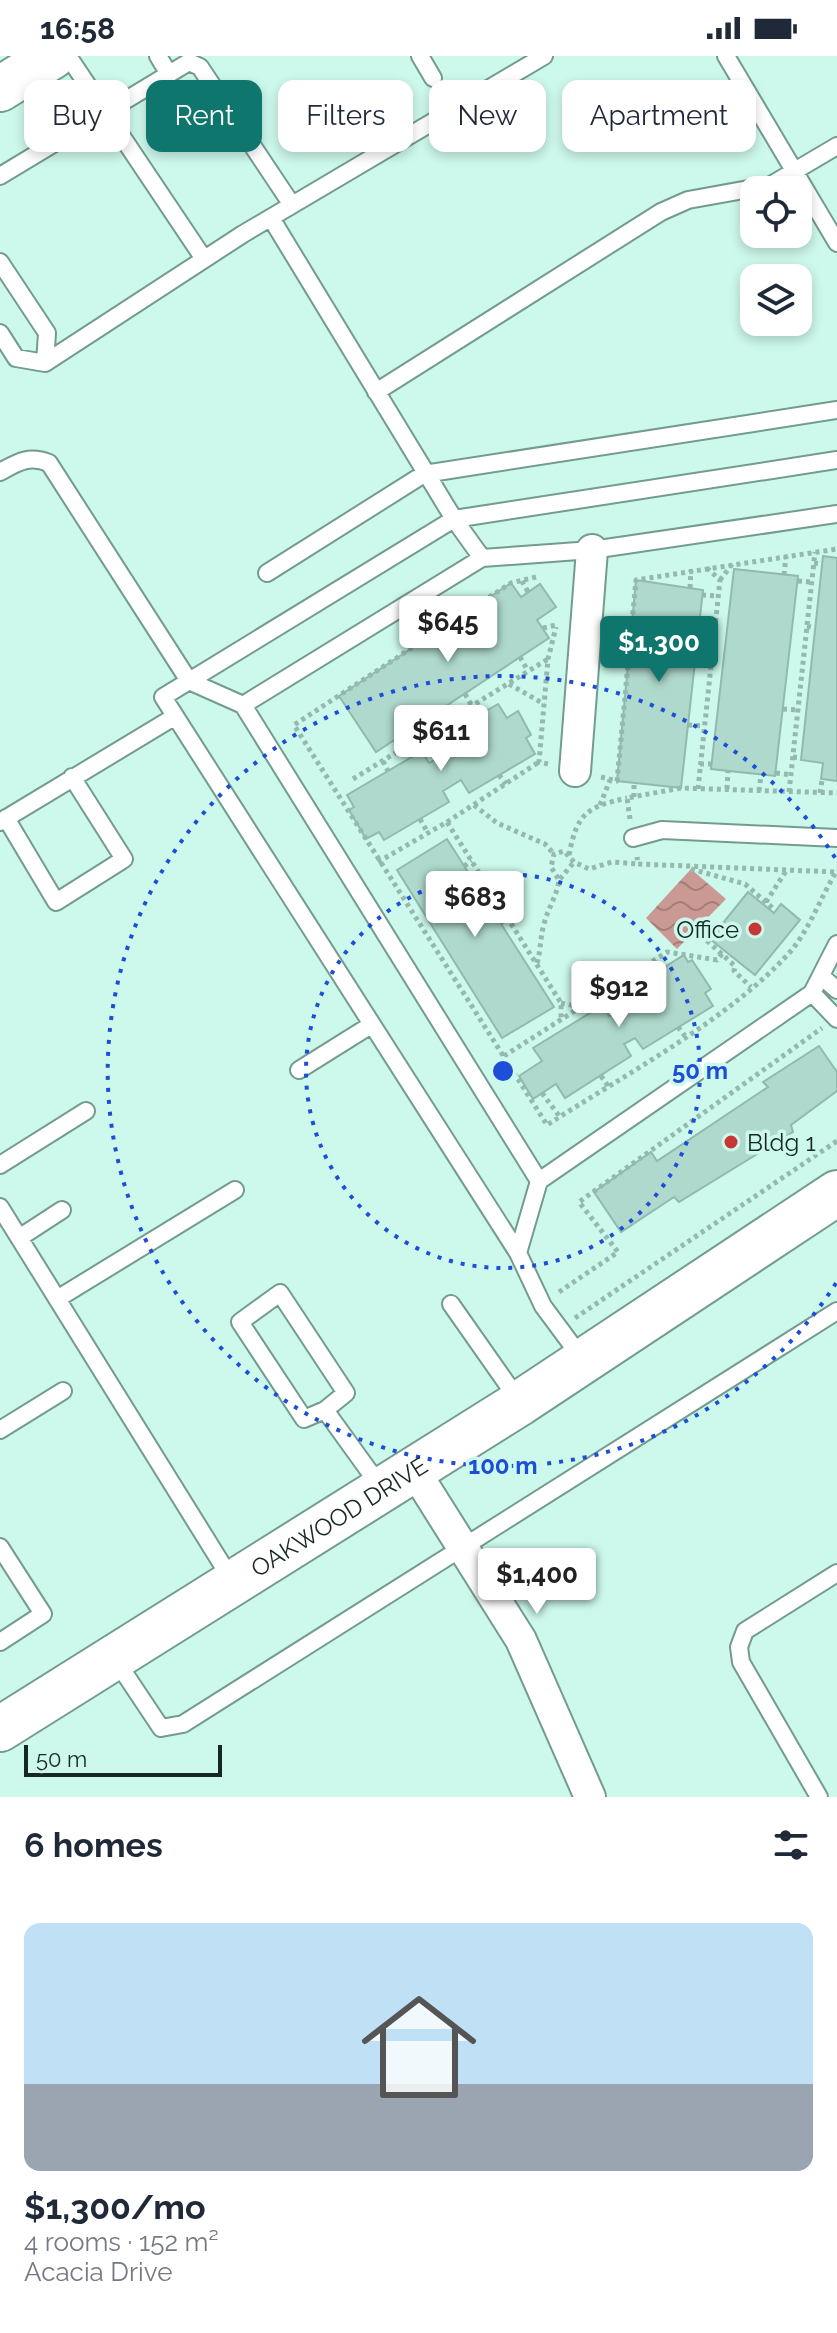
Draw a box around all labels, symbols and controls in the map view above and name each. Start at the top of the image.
text: 16:58 [40,11,115,46]
chip: Buy [24,80,130,152]
chip: Rent [146,80,262,152]
chip: Filters [278,80,413,152]
chip: New [429,80,546,152]
chip: Apartment [562,80,756,152]
map controls [740,176,812,336]
button: locate [740,176,812,248]
button: layers [740,264,812,336]
pin: $645 [401,596,495,664]
text: $645 [417,607,479,637]
pin: $1,300 [594,616,724,684]
text: $1,300 [618,627,700,657]
pin: $611 [394,705,488,773]
text: $611 [412,716,470,746]
pin: $683 [428,871,522,939]
text: $683 [444,882,506,912]
place label: Office [676,915,739,944]
marker: Office [746,920,764,938]
pin: $912 [572,961,666,1029]
text: $912 [589,972,649,1002]
text: 50 m [672,1056,728,1085]
centre of rings [489,1057,517,1085]
place label: Bldg 1 [747,1128,816,1157]
marker: Bldg 1 [722,1133,740,1151]
street label: OAKWOOD DRIVE [245,1450,432,1583]
text: 100 m [468,1451,538,1480]
pin: $1,400 [472,1548,602,1616]
text: $1,400 [496,1559,578,1589]
scale bar [24,1741,222,1777]
text: 50 m [36,1746,87,1772]
icon: filters [769,1823,813,1867]
text: 6 homes [24,1825,163,1865]
icon: home [347,1975,491,2119]
text: $1,300/mo [24,2187,206,2227]
text: 4 rooms · 152 m² [24,2227,219,2257]
text: Acacia Drive [24,2257,172,2287]

